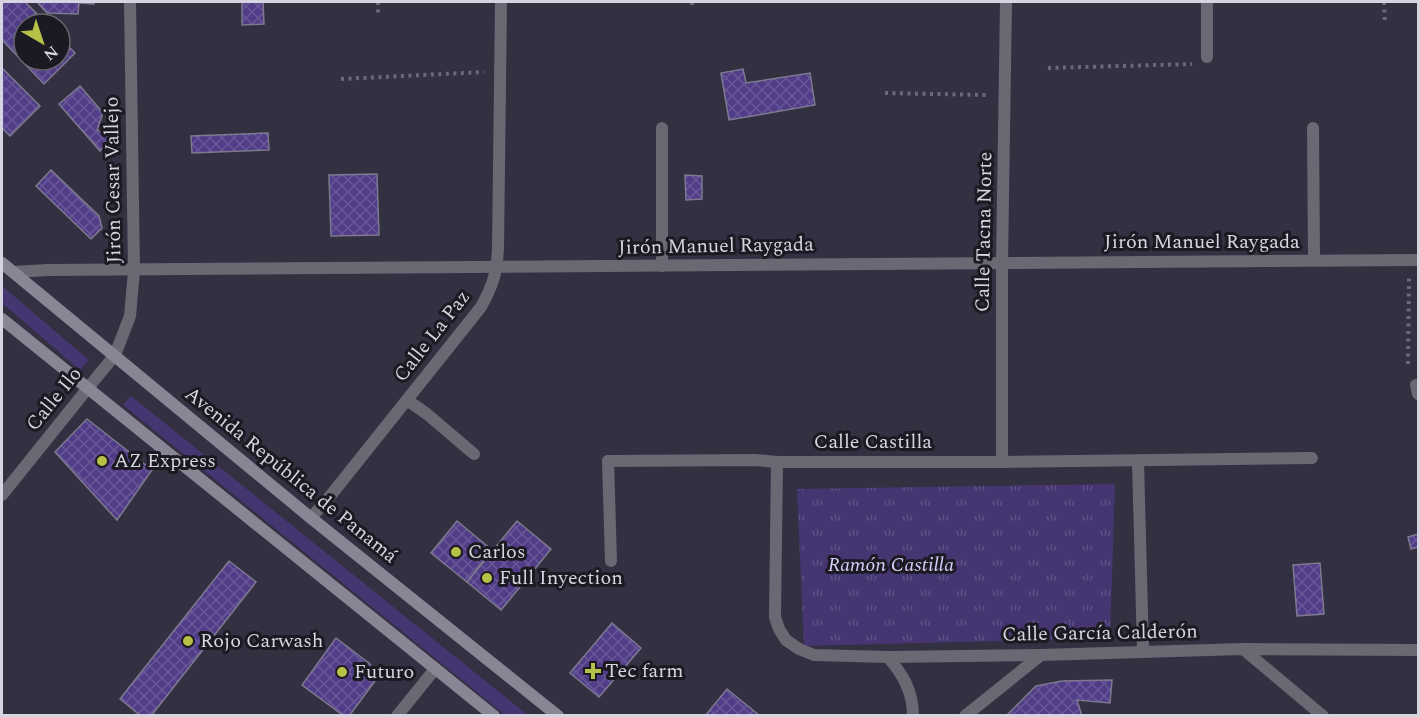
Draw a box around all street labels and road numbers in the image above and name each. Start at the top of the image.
street label: Jirón Cesar Vallejo [97,96,129,264]
street label: Calle Tacna Norte [968,152,1000,312]
street label: Jirón Manuel Raygada [1104,227,1300,257]
street label: Jirón Manuel Raygada [618,229,814,263]
street label: Calle La Paz [386,284,478,388]
street label: Calle Ilo [19,360,89,438]
street label: Avenida República de Panamá [178,379,404,571]
street label: Calle Castilla [814,427,932,457]
street label: Calle García Calderón [1002,616,1198,650]

